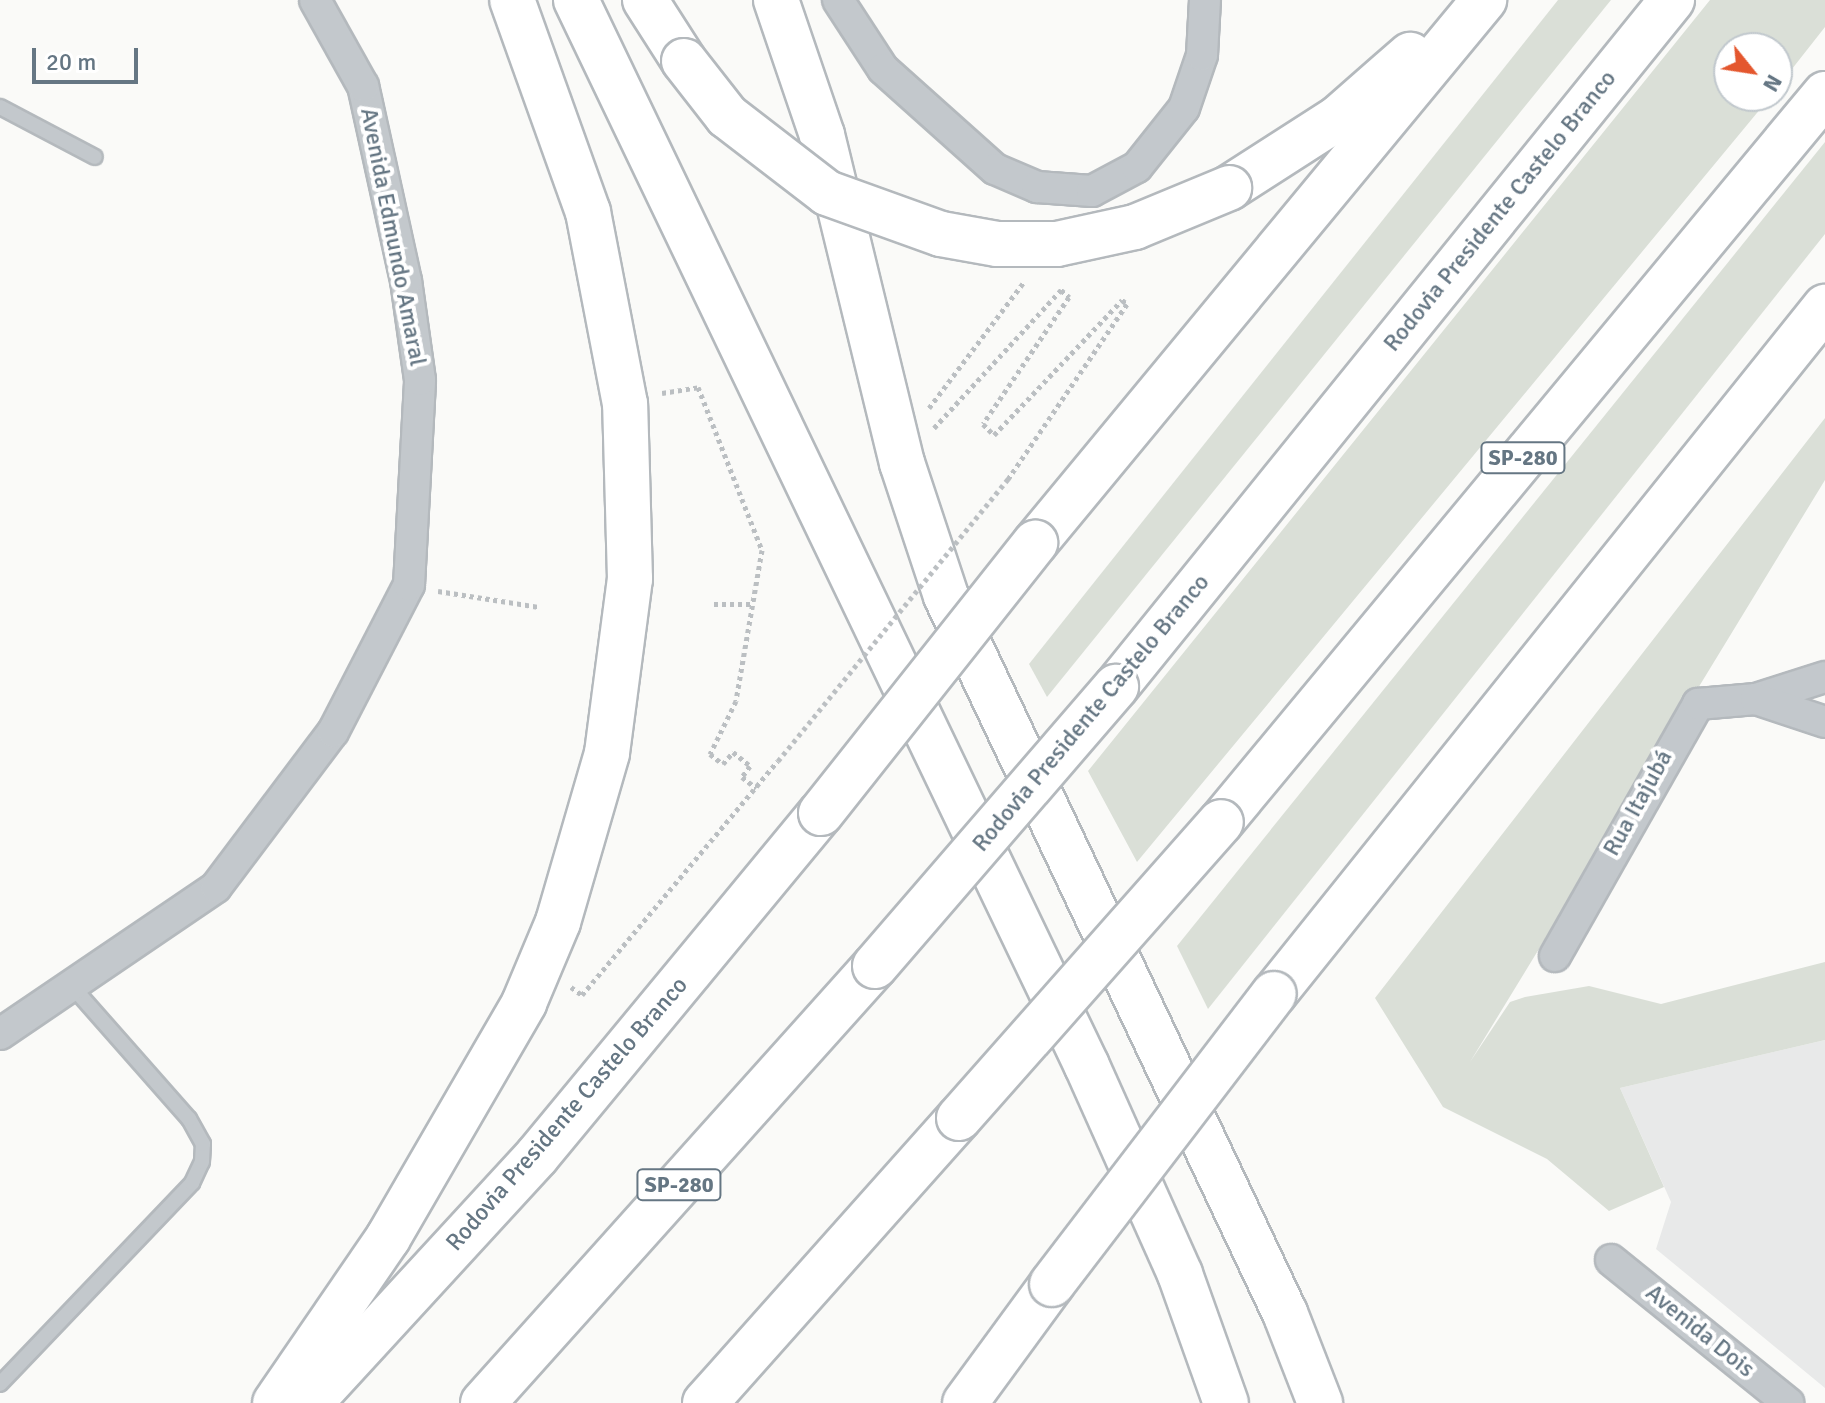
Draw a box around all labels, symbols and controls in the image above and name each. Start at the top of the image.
scale bar [36,32,142,82]
north arrow [1713,32,1793,112]
text: 20 m [46,47,96,77]
street label: Rodovia Presidente Castelo Branco [1378,65,1622,357]
text: N [1757,70,1788,97]
street label: Avenida Edmundo Amaral [354,105,432,369]
road number: SP-280 [1479,440,1567,476]
street label: Rodovia Presidente Castelo Branco [966,568,1216,858]
street label: Rua Itajubá [1597,745,1679,861]
street label: Rodovia Presidente Castelo Branco [440,971,694,1257]
road number: SP-280 [635,1167,723,1203]
street label: Avenida Dois [1640,1278,1760,1384]

